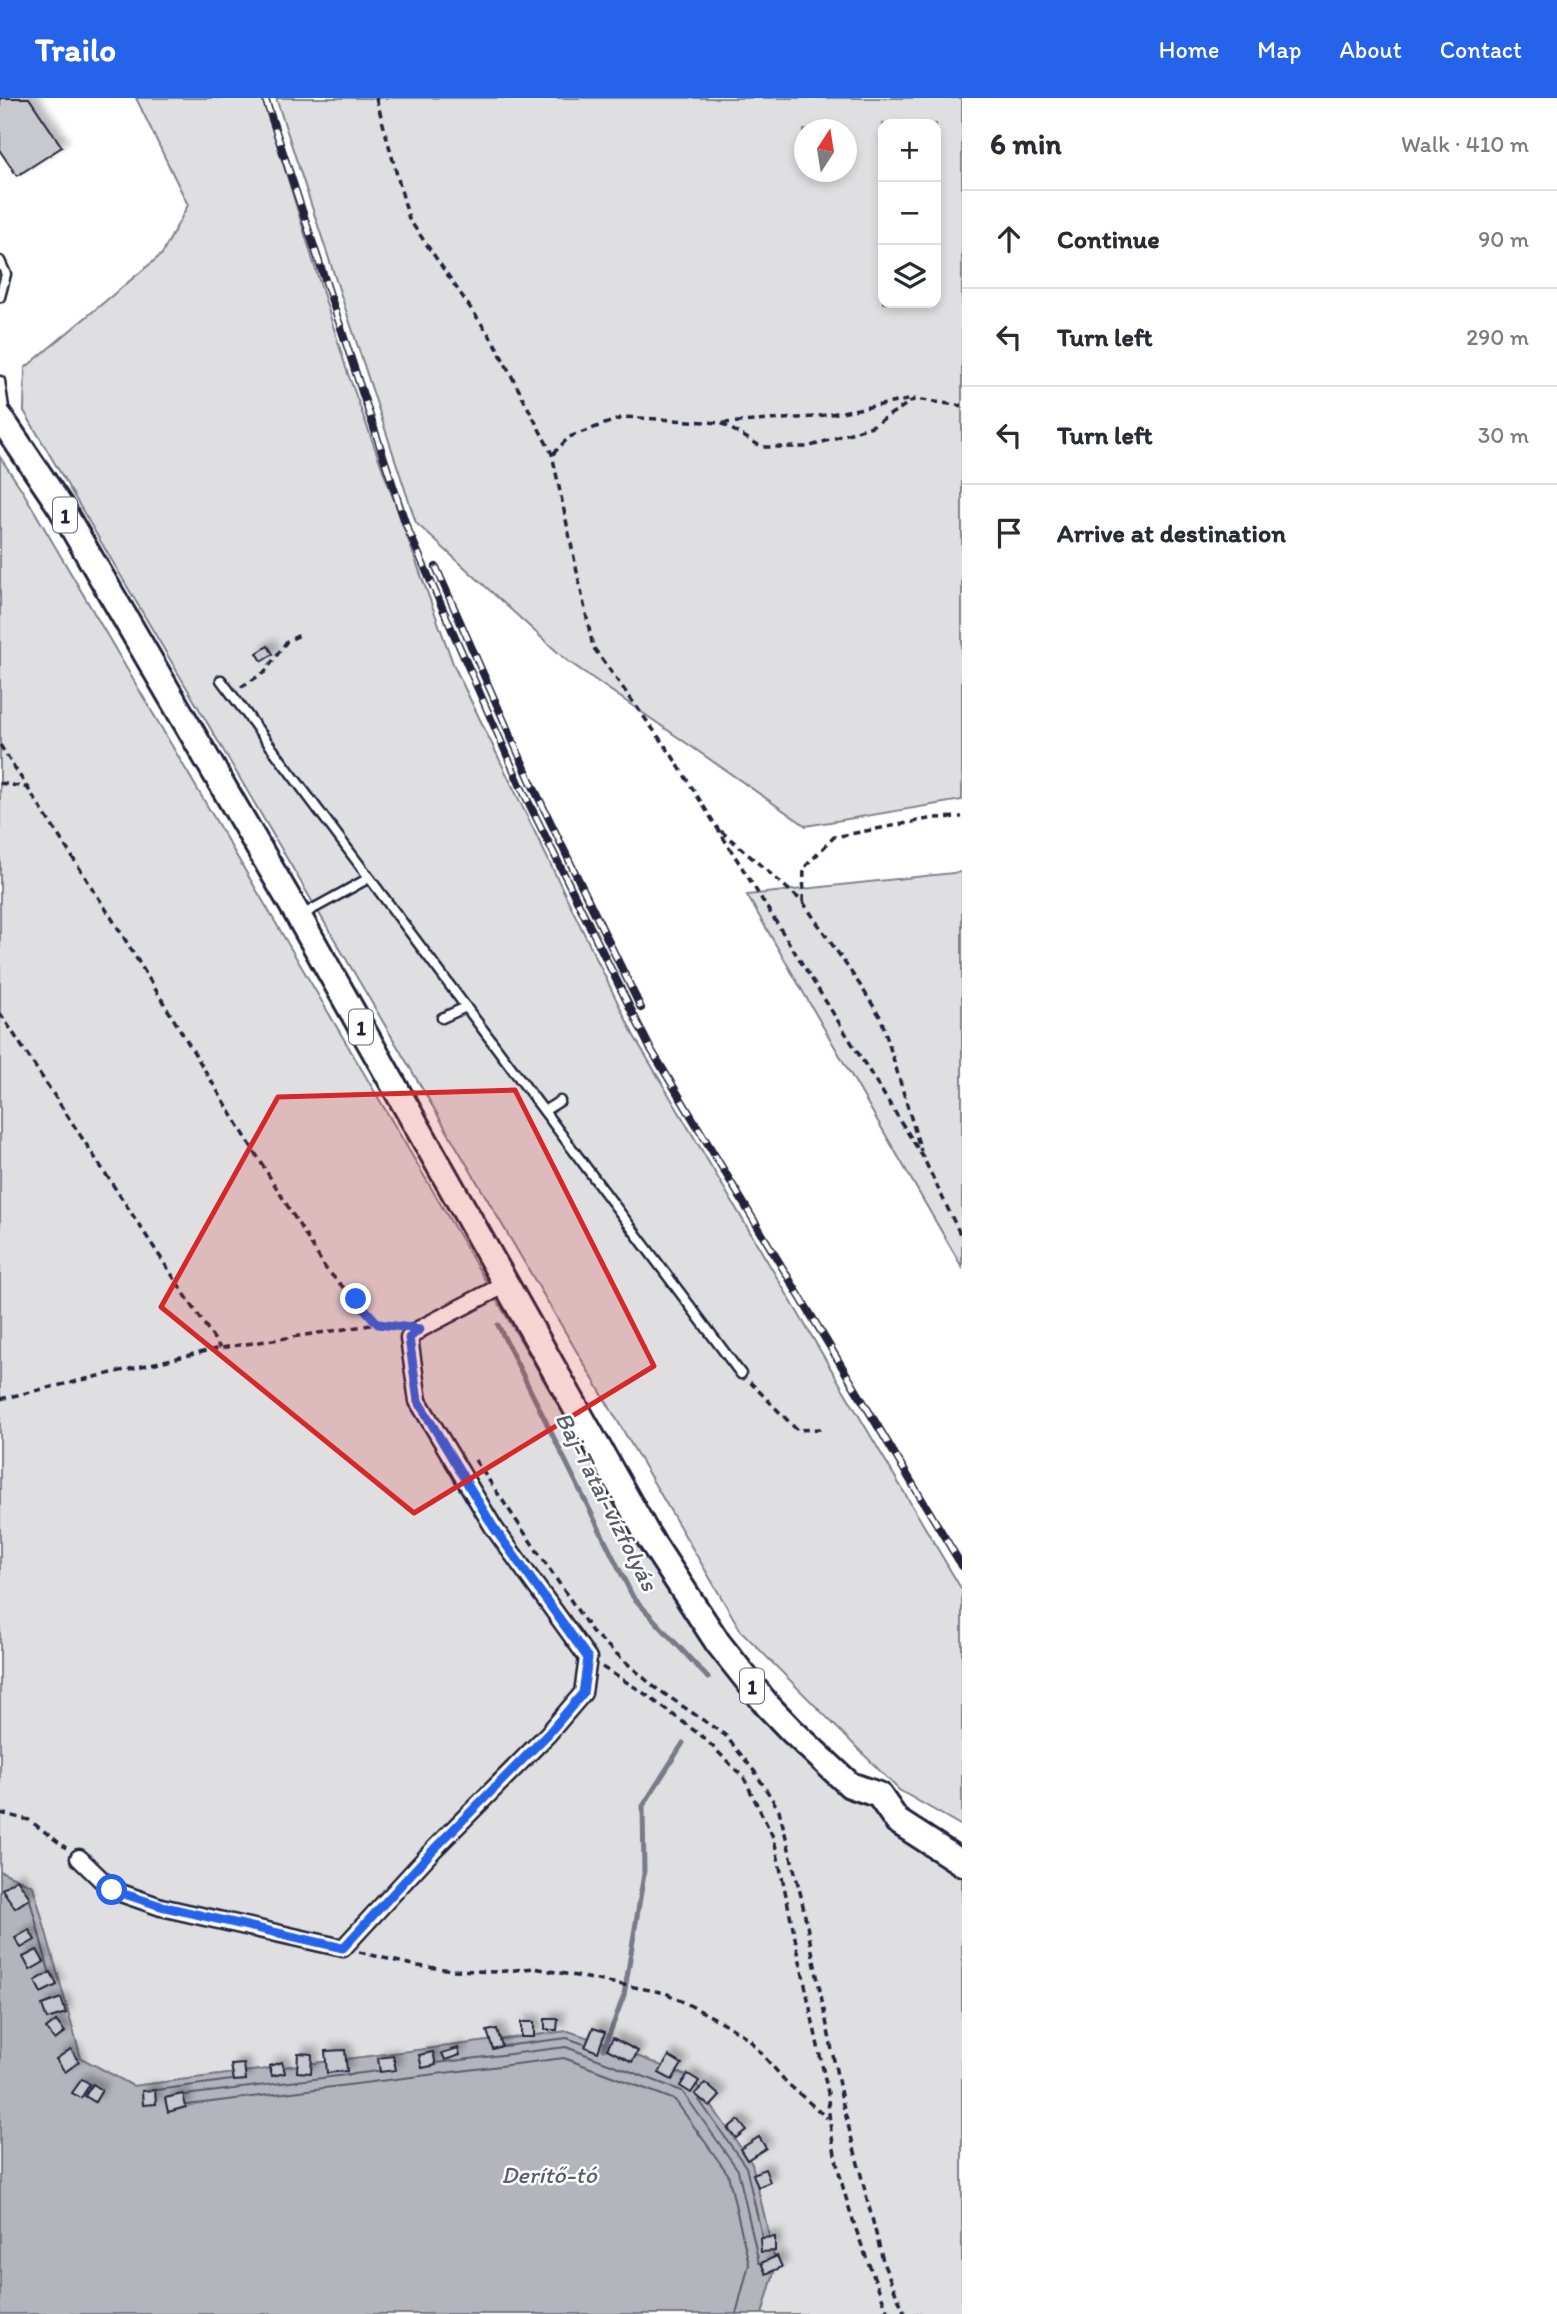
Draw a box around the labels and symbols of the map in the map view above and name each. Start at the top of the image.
north arrow [794,119,857,182]
road number: 1 [53,498,77,532]
road number: 1 [349,1010,373,1044]
route end [340,1283,371,1314]
water label: Baj-Tatai-vízfolyás [549,1407,665,1596]
road number: 1 [740,1668,764,1704]
route start [96,1874,127,1905]
water label: Derítő-tó [501,2160,597,2189]

